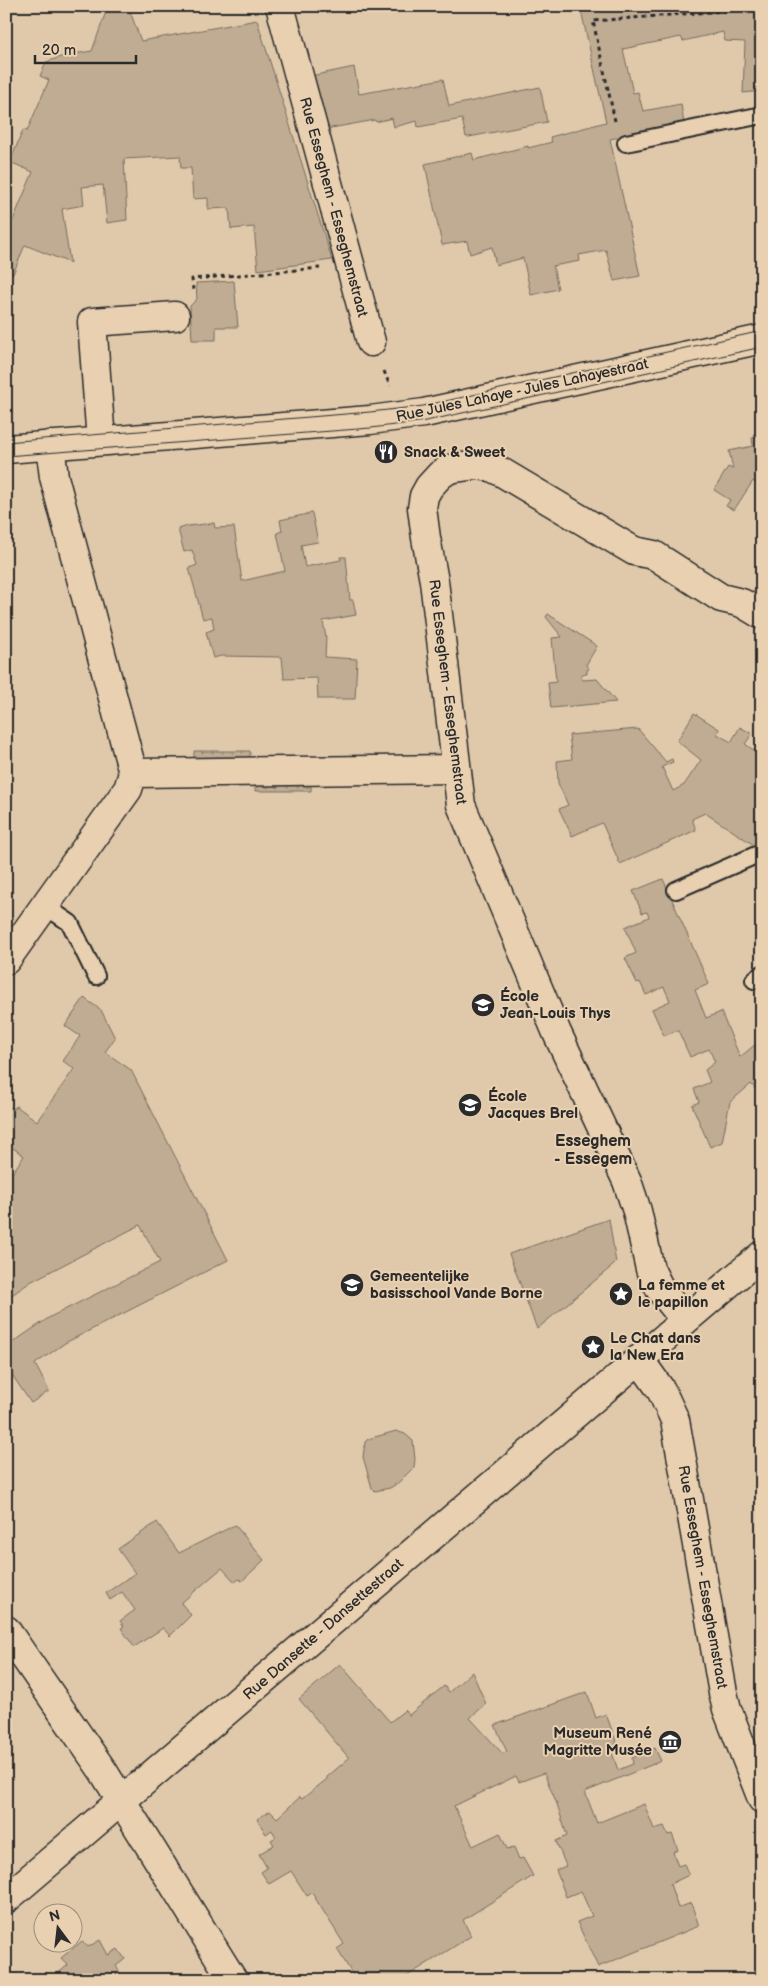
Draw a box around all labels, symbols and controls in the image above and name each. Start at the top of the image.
scale bar [35,32,136,64]
text: 20 m [42,41,76,60]
street label: Rue Esseghem - Esseghemstraat [295,95,372,320]
street label: Rue Jules Lahaye - Jules Lahayestraat [394,354,650,427]
restaurant icon: Snack & Sweet [373,439,399,465]
place label: Snack & Sweet [404,443,505,462]
street label: Rue Esseghem - Esseghemstraat [424,578,471,806]
place label: École Jean-Louis Thys [500,986,611,1023]
school or university icon: École Jean-Louis Thys [470,992,496,1018]
place label: École Jacques Brel [488,1086,578,1123]
school or university icon: École Jacques Brel [457,1092,483,1118]
district label: Esseghem - Essegem [554,1132,632,1169]
place label: Gemeentelijke basisschool Vande Borne [370,1267,543,1303]
school or university icon: Gemeentelijke basisschool Vande Borne [339,1272,365,1298]
place label: La femme et le papillon [638,1276,725,1312]
place icon: La femme et le papillon [608,1281,634,1307]
place label: Le Chat dans la New Era [610,1329,701,1365]
place icon: Le Chat dans la New Era [580,1334,606,1360]
street label: Rue Esseghem - Esseghemstraat [673,1464,732,1691]
street label: Rue Dansette - Dansettestraat [239,1554,408,1704]
place label: Museum René Magritte Musée [544,1724,652,1760]
museum icon: Museum René Magritte Musée [657,1729,683,1755]
north arrow [32,1904,82,1954]
text: N [47,1906,62,1925]

